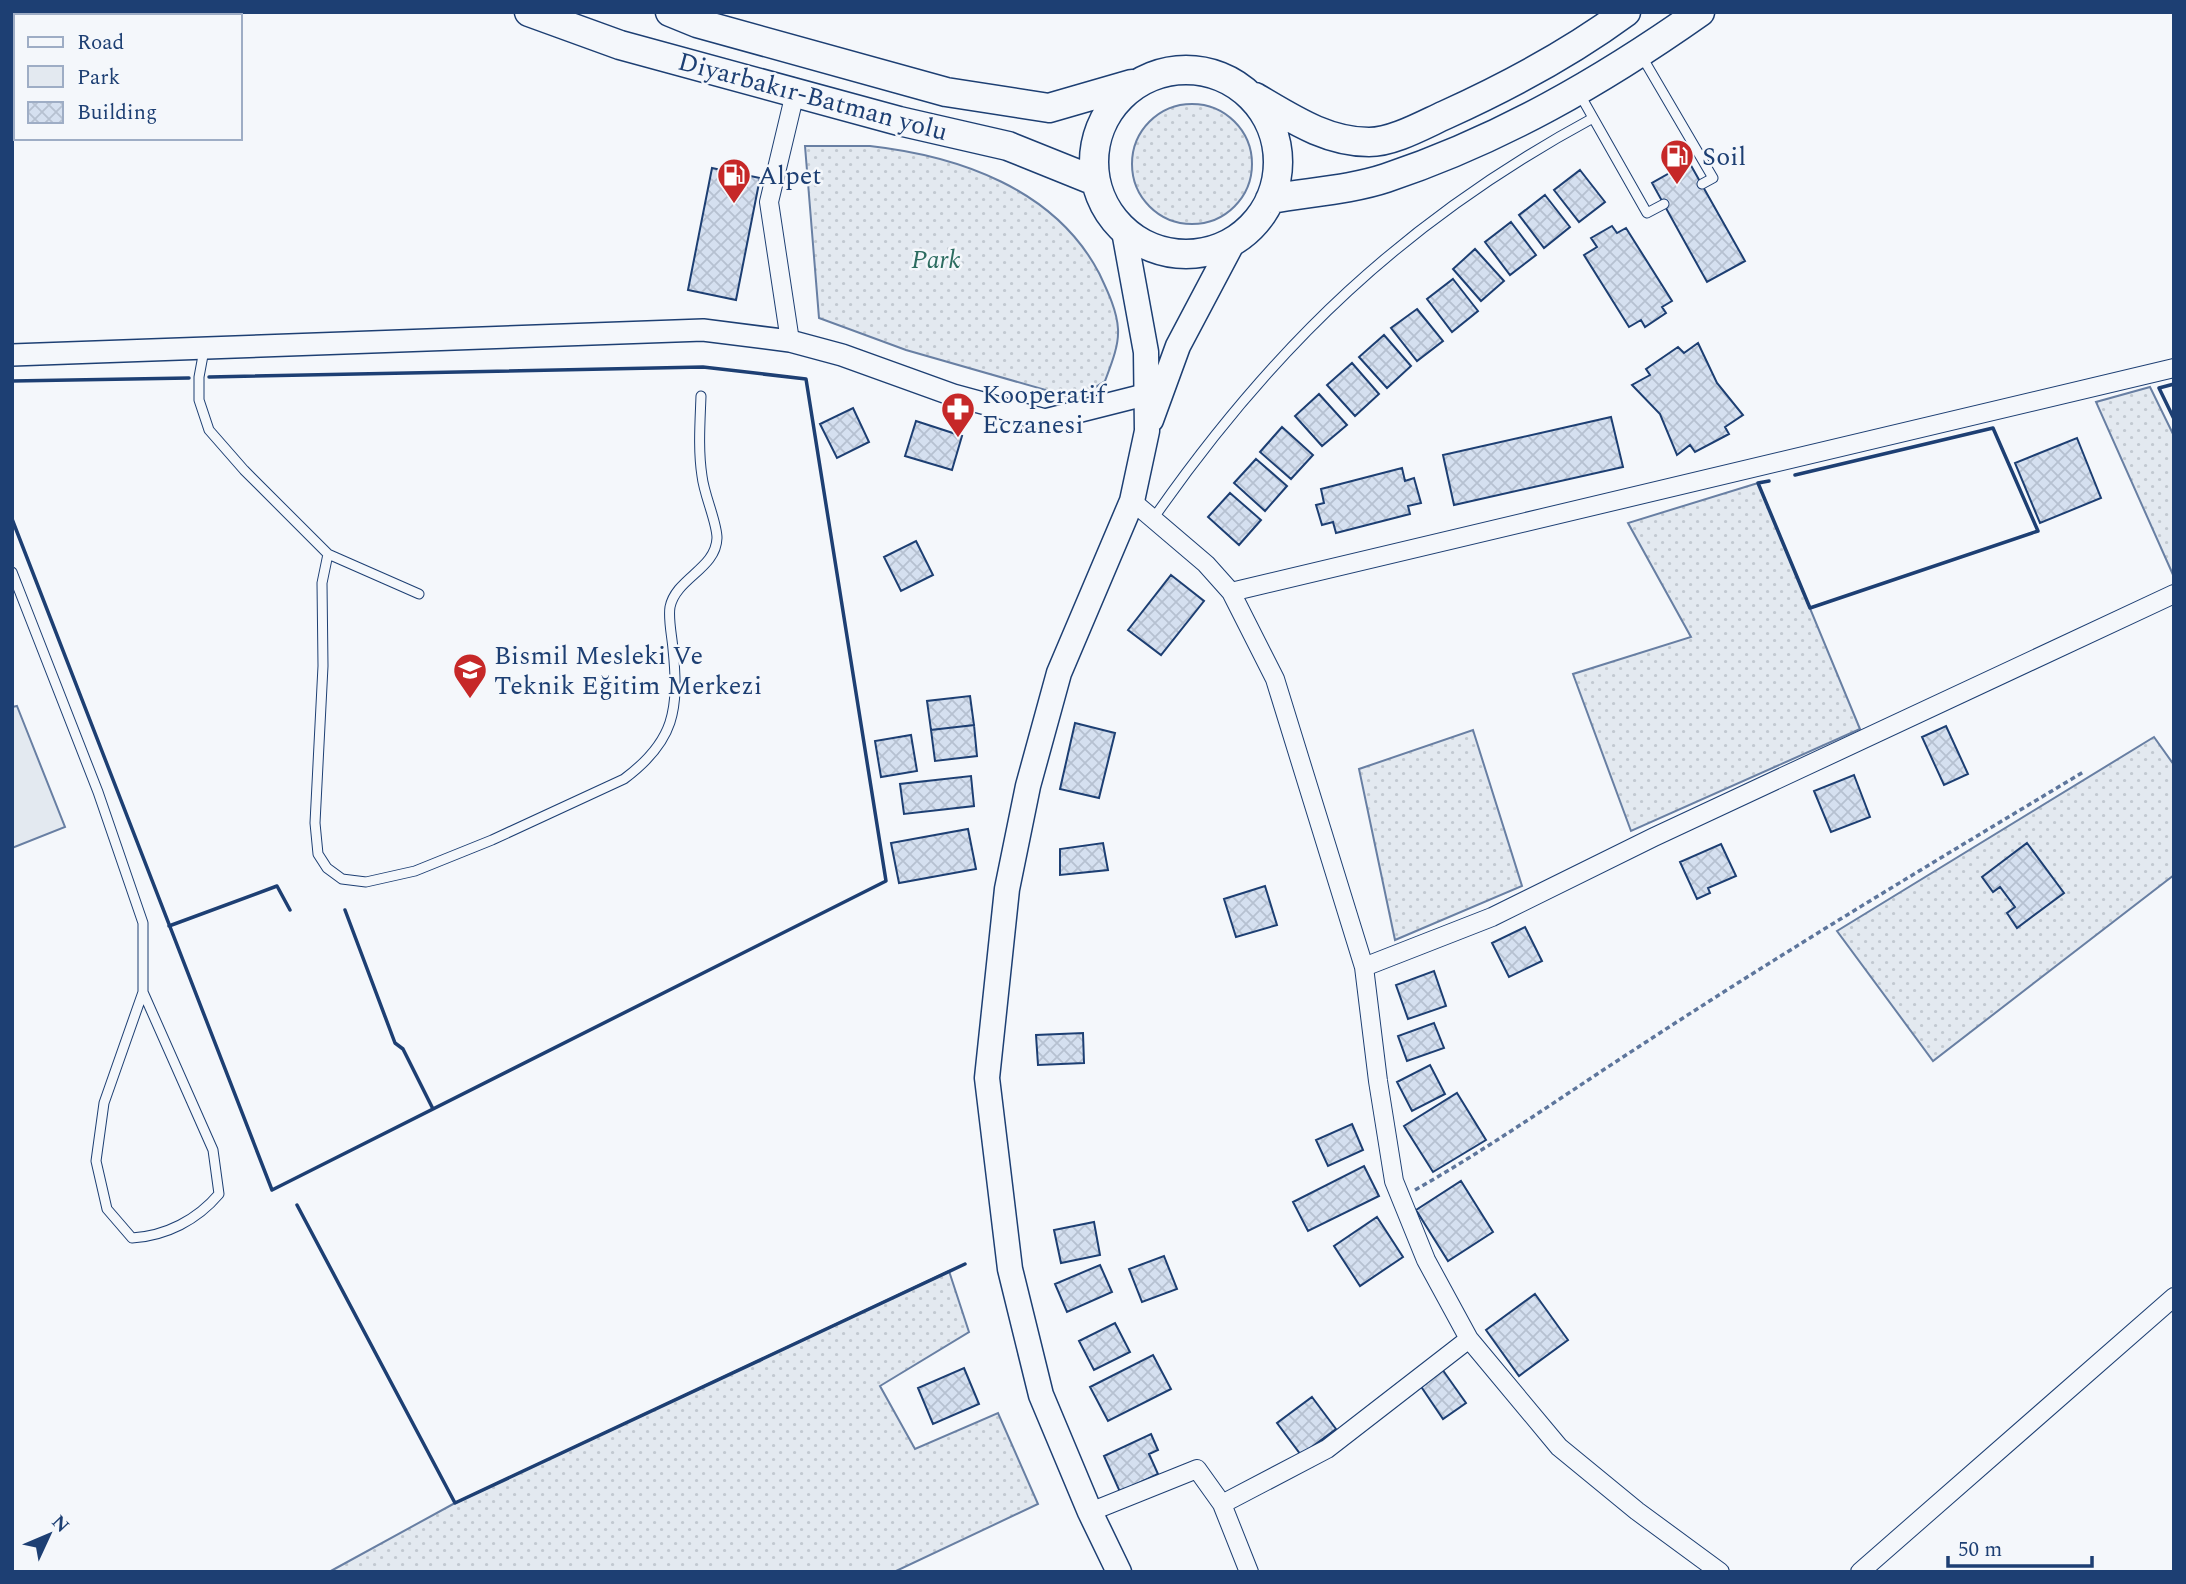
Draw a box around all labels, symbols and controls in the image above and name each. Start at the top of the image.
legend [14,14,242,140]
text: Road [77,27,124,59]
street label: Diyarbakır-Batman yolu [673,42,952,152]
text: Park [77,62,121,94]
text: Building [77,97,157,129]
fuel station icon: Soil [1658,137,1696,186]
place label: Soil [1702,137,1746,177]
fuel station icon: Alpet [715,156,753,205]
place label: Alpet [758,156,822,196]
park label: Park [911,240,961,280]
place label: Kooperatif Eczanesi [982,375,1107,445]
pharmacy icon: Kooperatif Eczanesi [939,390,977,439]
place label: Bismil Mesleki Ve Teknik Eğitim Merkezi [494,636,762,706]
school or university icon: Bismil Mesleki Ve Teknik Eğitim Merkezi [451,651,489,700]
north arrow [14,1500,84,1570]
text: N [44,1509,76,1540]
scale bar [1948,1524,2092,1568]
text: 50 m [1958,1534,2002,1566]

